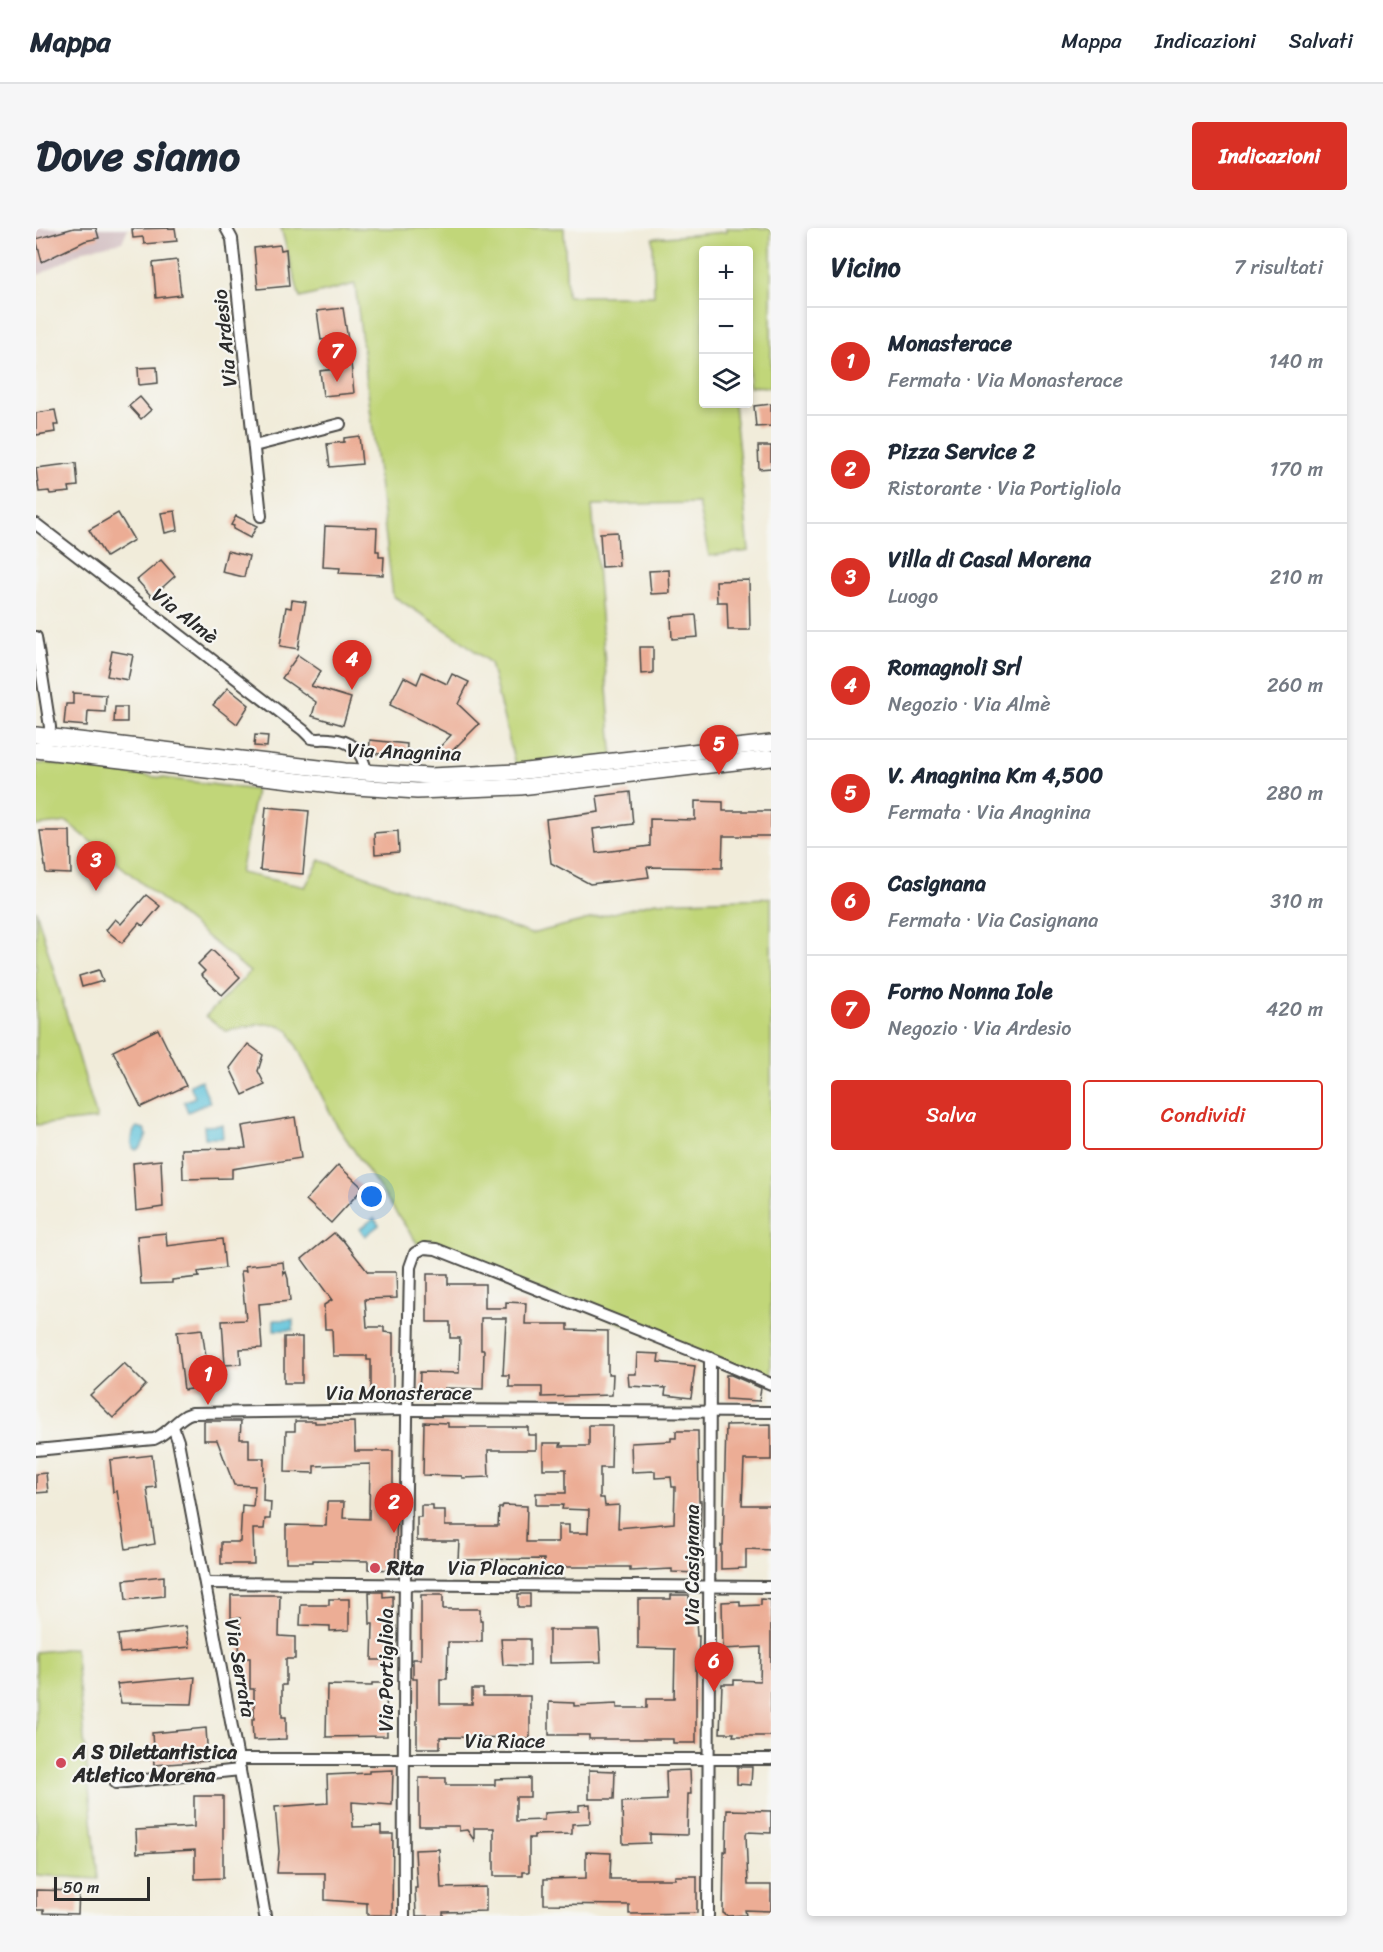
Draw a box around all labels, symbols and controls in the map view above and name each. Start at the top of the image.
text: Mappa [30,17,111,66]
text: Mappa [1061,22,1122,60]
text: Indicazioni [1155,22,1256,60]
text: Salvati [1289,22,1353,60]
text: Dove siamo [36,119,240,193]
button: Indicazioni [1192,122,1347,190]
text: Vicino [831,244,901,290]
map controls [699,246,753,408]
button: + [699,246,753,300]
text: 7 risultati [1234,250,1323,285]
street label: Via Ardesio [202,287,248,389]
button: − [699,300,753,354]
text: Monasterace [888,324,1012,363]
pin: 7 [318,332,356,382]
text: 1 [846,344,855,379]
text: 140 m [1269,344,1323,379]
button: layers [699,354,753,408]
text: Fermata · Via Monasterace [888,363,1123,398]
text: Pizza Service 2 [888,432,1036,471]
text: 2 [845,452,856,487]
text: 170 m [1270,452,1323,487]
text: Ristorante · Via Portigliola [888,471,1121,506]
text: Villa di Casal Morena [888,540,1091,579]
text: 3 [845,560,856,595]
text: 210 m [1270,560,1323,595]
street label: Via Almè [144,578,226,654]
text: Luogo [888,579,938,614]
pin: 4 [332,640,372,690]
text: Romagnoli Srl [888,648,1022,687]
text: 4 [844,668,857,703]
text: 260 m [1267,668,1323,703]
text: Negozio · Via Almè [888,687,1050,722]
pin: 5 [700,726,738,775]
street label: Via Anagnina [346,733,462,772]
text: V. Anagnina Km 4,500 [888,756,1103,795]
text: 5 [844,776,857,811]
text: 280 m [1266,776,1323,811]
text: Fermata · Via Anagnina [888,795,1091,830]
pin: 3 [76,842,116,891]
text: Casignana [888,864,986,903]
text: 6 [845,884,856,919]
text: 310 m [1270,884,1323,919]
text: Fermata · Via Casignana [888,903,1098,938]
text: Forno Nonna Iole [888,972,1053,1011]
text: 7 [845,992,856,1027]
text: 420 m [1266,992,1323,1027]
text: Negozio · Via Ardesio [888,1011,1071,1046]
button: Salva [831,1080,1071,1150]
button: Condividi [1083,1080,1323,1150]
your location [357,1182,386,1211]
pin: 1 [188,1356,228,1405]
street label: Via Monasterace [326,1376,472,1411]
pin: 2 [374,1484,414,1533]
street label: Via Casignana [675,1504,710,1626]
place label: Rita [386,1551,424,1586]
street label: Via Placanica [448,1551,564,1586]
marker: Rita [368,1561,382,1575]
street label: Via Portigliola [369,1608,404,1732]
street label: Via Serrata [214,1616,266,1721]
pin: 6 [694,1642,734,1692]
street label: Via Riace [465,1724,545,1759]
place label: A S Dilettantistica Atletico Morena [72,1735,238,1793]
marker: A S Dilettantistica Atletico Morena [54,1756,68,1770]
text: 50 m [63,1873,99,1902]
scale bar [54,1874,150,1902]

